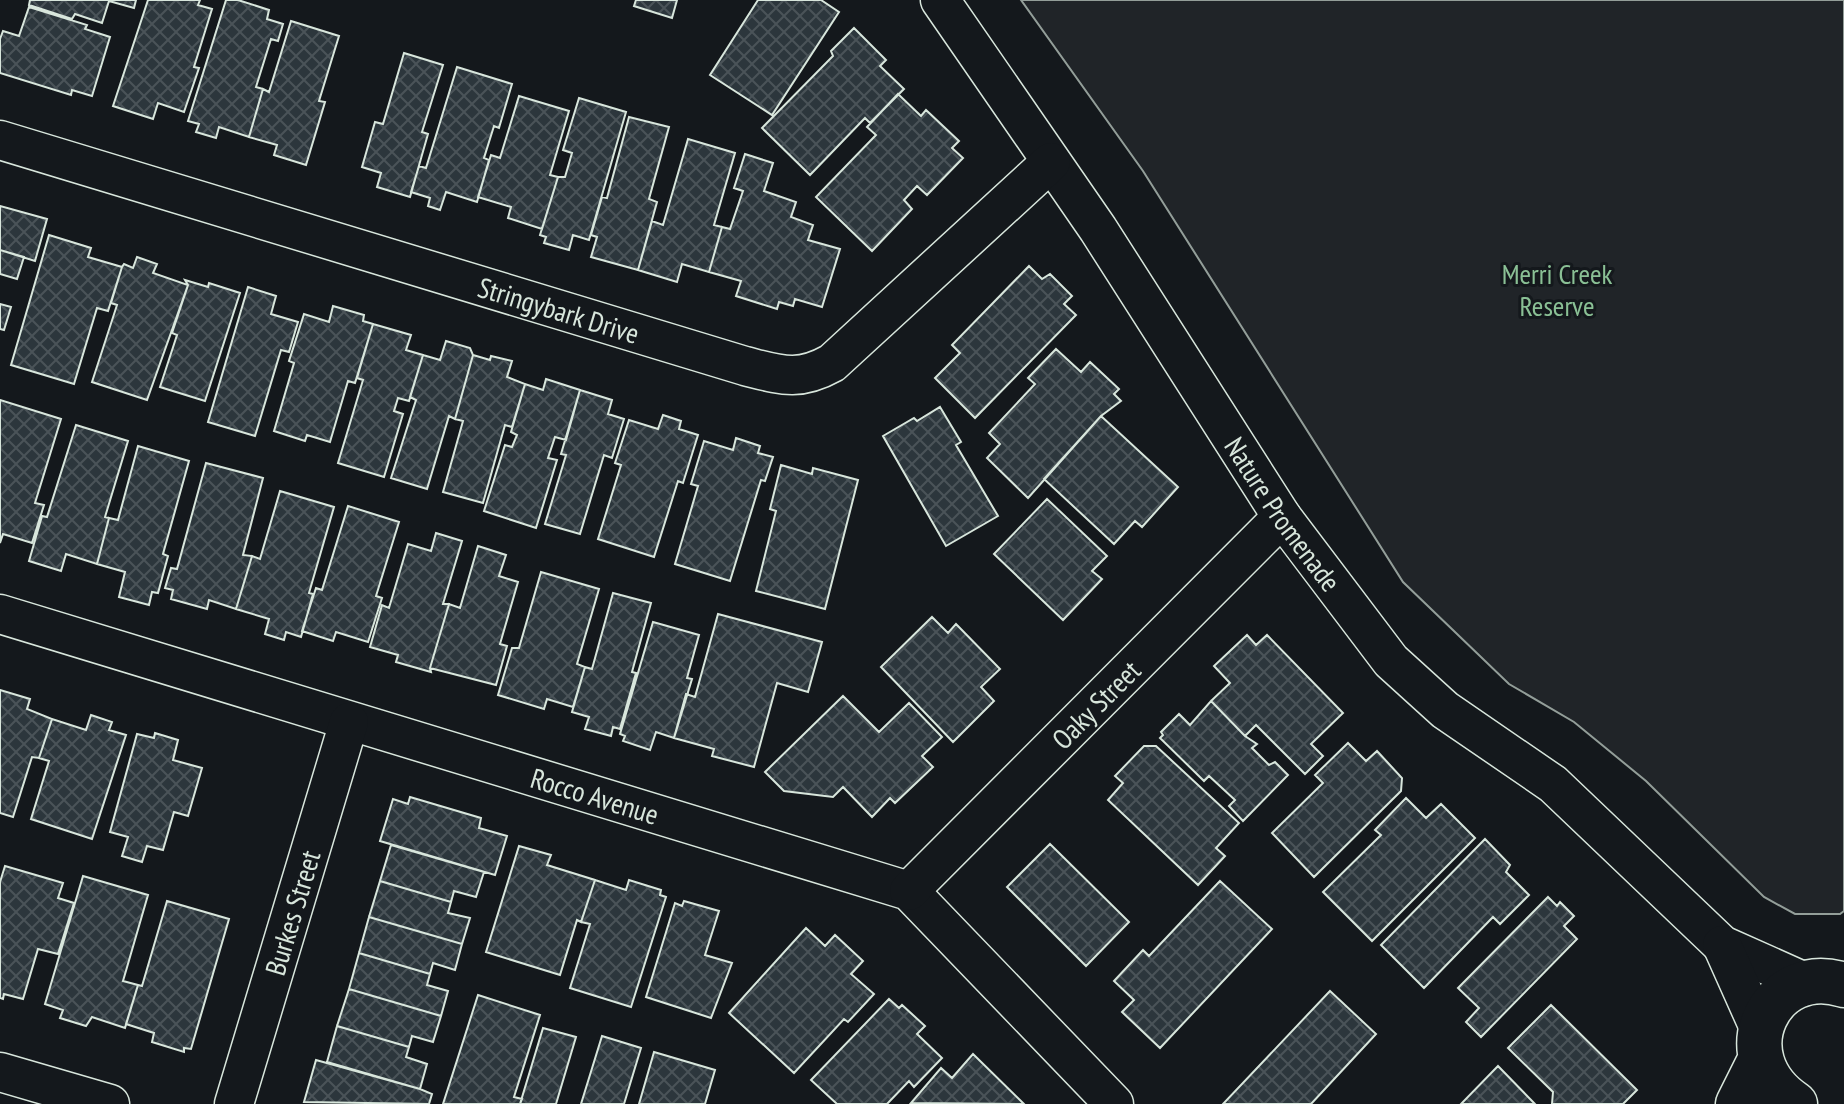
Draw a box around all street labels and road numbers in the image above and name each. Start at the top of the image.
street label: Stringybark Drive [474,268,644,351]
street label: Nature Promenade [1217,430,1350,598]
street label: Oaky Street [1043,651,1148,756]
street label: Rocco Avenue [527,758,663,832]
street label: Burkes Street [255,845,328,979]

